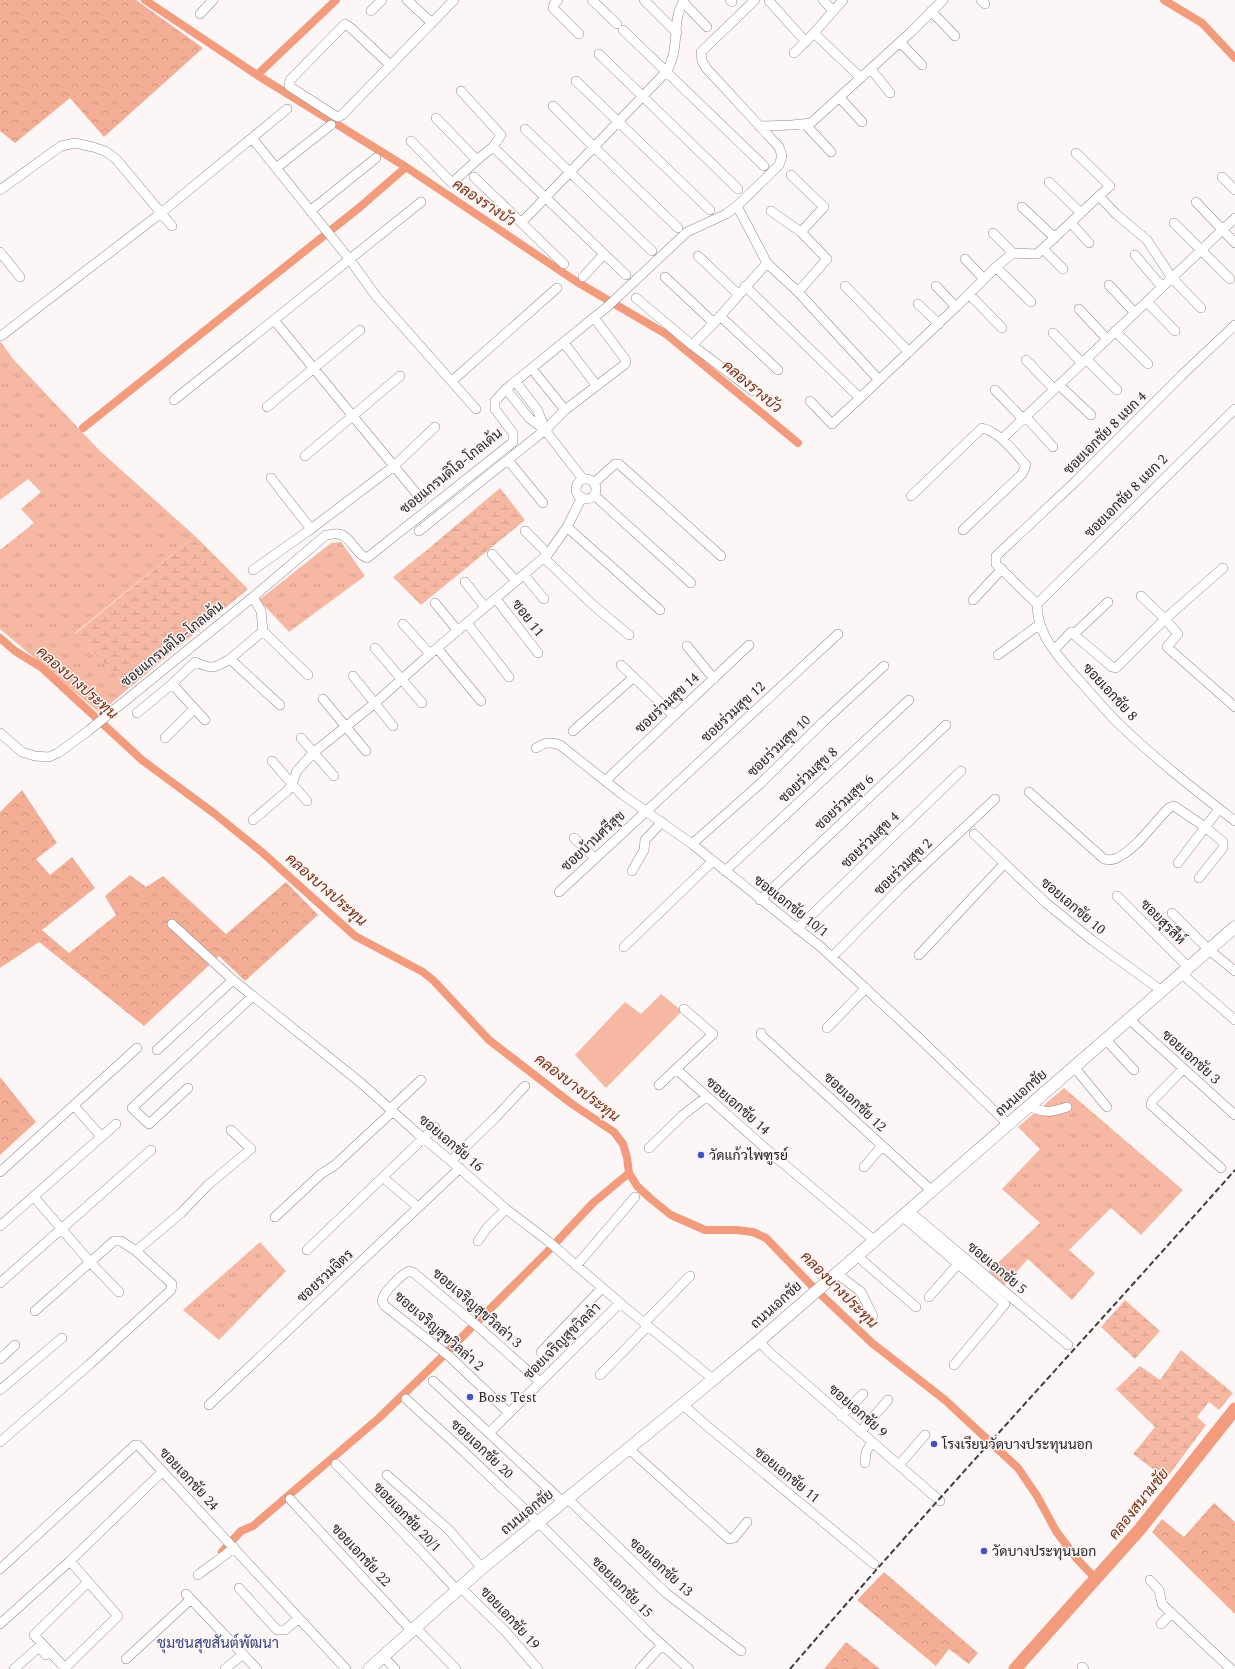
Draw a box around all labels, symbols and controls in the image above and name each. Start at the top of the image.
water label: คลองรางบัว [448,173,521,233]
water label: คลองรางบัว [717,355,787,419]
street label: ซอยเอกชัย 8 แยก 4 [1058,386,1152,480]
street label: ซอยแกรนดิโอ-โกลเด้น [395,423,507,519]
street label: ซอยเอกชัย 8 แยก 2 [1079,449,1173,543]
street label: ซอย 11 [507,595,549,641]
street label: ซอยแกรนดิโอ-โกลเด้น [116,596,228,692]
water label: คลองบางประทุน [31,641,123,725]
street label: ซอยเอกชัย 8 [1078,658,1142,726]
street label: ซอยร่วมสุข 14 [630,668,704,738]
street label: ซอยร่วมสุข 12 [696,677,770,747]
street label: ซอยร่วมสุข 10 [742,710,816,782]
street label: ซอยร่วมสุข 8 [774,742,842,808]
street label: ซอยร่วมสุข 6 [810,769,878,835]
street label: ซอยบ้านศรีสุข [556,806,630,876]
street label: ซอยร่วมสุข 4 [836,807,904,873]
street label: ซอยร่วมสุข 2 [869,834,937,900]
water label: คลองบางประทุน [280,848,372,932]
street label: ซอยเอกชัย 10/1 [749,870,833,942]
street label: ซอยเอกชัย 10 [1036,872,1110,940]
street label: ซอยสุรสีห์ [1136,895,1191,950]
street label: ซอยเอกชัย 3 [1157,1025,1225,1089]
water label: คลองบางประทุน [529,1048,625,1128]
street label: ถนนเอกชัย [990,1064,1052,1122]
street label: ซอยเอกชัย 12 [819,1067,891,1137]
street label: ซอยเอกชัย 14 [701,1072,775,1140]
street label: ซอยเอกชัย 16 [414,1109,488,1177]
place label: วัดแก้วไพฑูรย์ [709,1145,788,1166]
marker: วัดแก้วไพฑูรย์ [696,1150,706,1160]
street label: ซอยเอกชัย 5 [962,1237,1032,1299]
street label: ซอยรวมจิตร [292,1244,358,1308]
water label: คลองบางประทุน [795,1246,883,1334]
street label: ซอยเจริญสุขวิลล่า 3 [428,1263,526,1353]
street label: ถนนเอกชัย [746,1276,806,1334]
street label: ซอยเจริญสุขวิลล่า 2 [390,1286,488,1376]
street label: ซอยเจริญสุขวิลล่า [519,1298,605,1384]
street label: ซอยเอกชัย 9 [824,1379,892,1443]
place label: Boss Test [478,1387,537,1408]
marker: Boss Test [465,1392,475,1402]
street label: ซอยเอกชัย 20 [446,1414,518,1484]
place label: โรงเรียนวัดบางประทุนนอก [941,1434,1093,1455]
marker: โรงเรียนวัดบางประทุนนอก [929,1439,939,1449]
street label: ซอยเอกชัย 11 [750,1442,824,1508]
street label: ซอยเอกชัย 24 [154,1443,224,1515]
water label: คลองสนามชัย [1103,1463,1175,1545]
street label: ซอยเอกชัย 20/1 [368,1477,446,1557]
street label: ถนนเอกชัย [496,1484,558,1540]
street label: ซอยเอกชัย 22 [326,1519,396,1591]
street label: ซอยเอกชัย 13 [624,1533,698,1601]
place label: วัดบางประทุนนอก [992,1541,1096,1562]
marker: วัดบางประทุนนอก [979,1546,989,1556]
street label: ซอยเอกชัย 15 [586,1551,658,1623]
street label: ซอยเอกชัย 19 [475,1582,545,1654]
district label: ชุมชนสุขสันต์พัฒนา [157,1632,279,1655]

